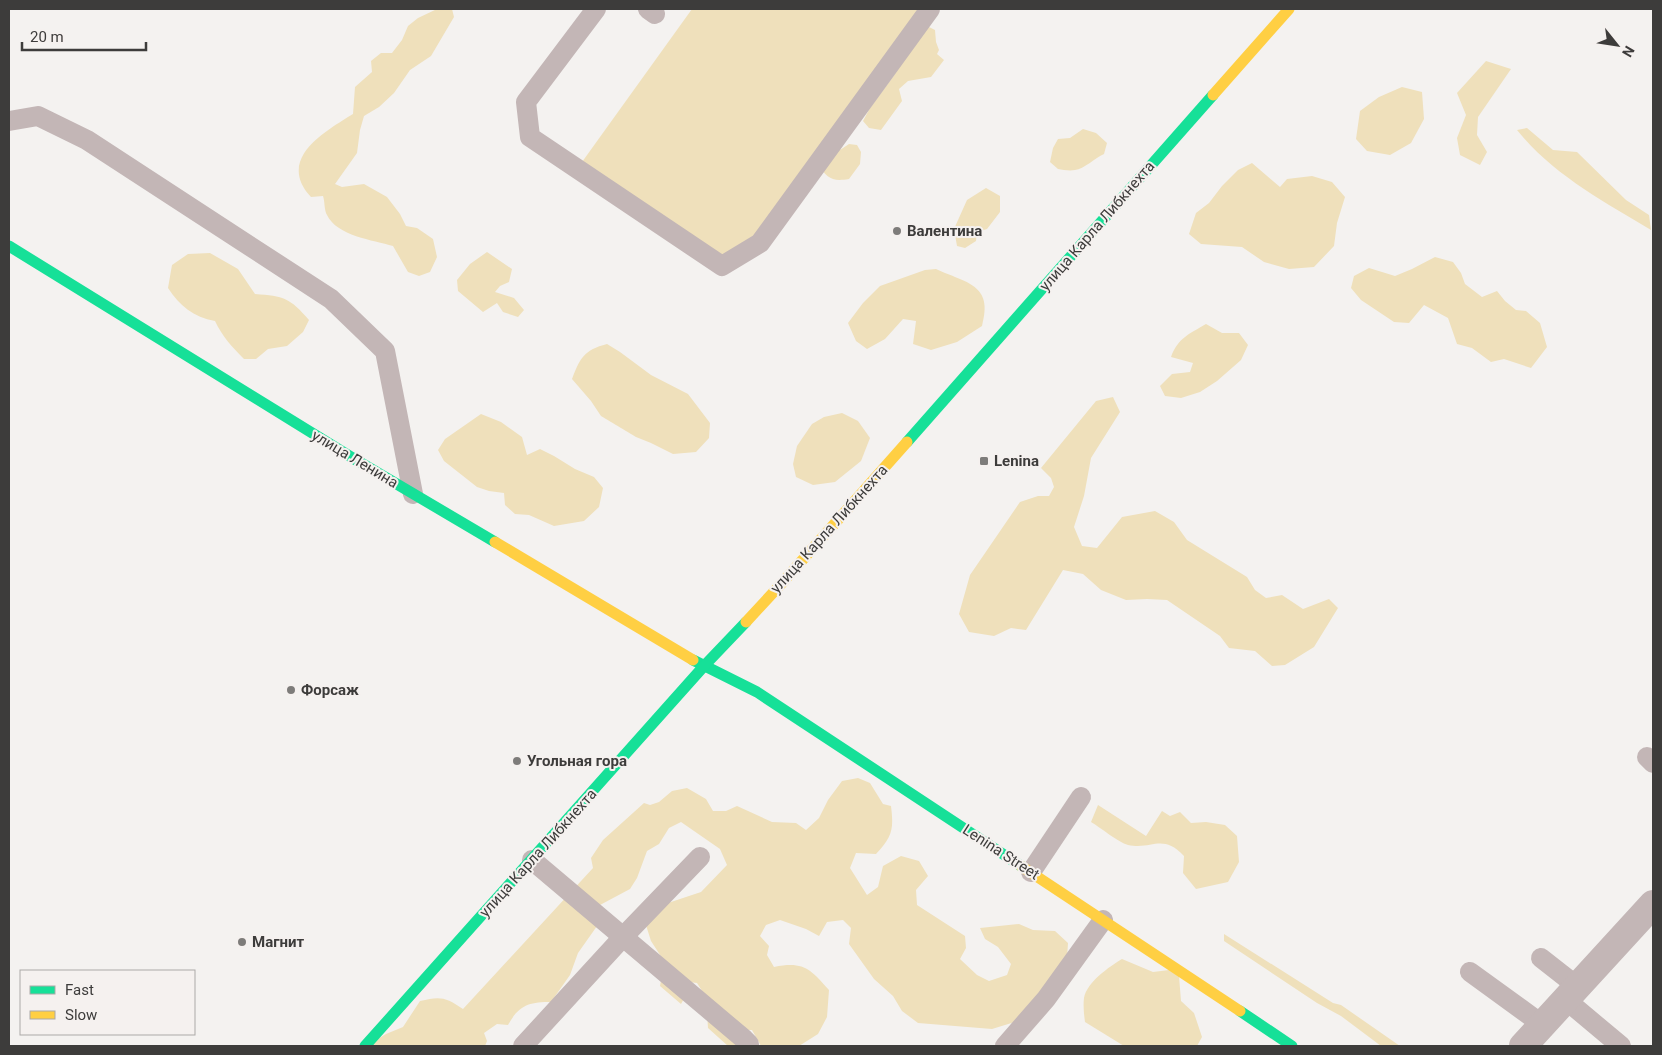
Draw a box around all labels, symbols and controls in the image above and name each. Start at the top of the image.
scale bar [22,20,146,52]
north arrow [1592,20,1642,70]
text: 20 m [30,28,64,46]
text: N [1619,43,1638,60]
street label: улица Карла Либкнехта [1036,157,1158,295]
place label: Валентина [907,222,982,240]
marker: Валентина [891,225,903,237]
street label: улица Ленина [309,426,401,492]
place label: Lenina [994,452,1039,470]
marker: Lenina [978,455,990,467]
street label: улица Карла Либкнехта [767,461,891,597]
place label: Форсаж [301,681,359,699]
marker: Форсаж [285,684,297,696]
place label: Угольная гора [527,752,627,770]
marker: Угольная гора [511,755,523,767]
street label: улица Карла Либкнехта [476,785,600,921]
street label: Lenina Street [959,821,1043,883]
place label: Магнит [252,933,304,951]
marker: Магнит [236,936,248,948]
legend [20,970,195,1035]
text: Fast [65,981,94,999]
text: Slow [65,1006,97,1024]

